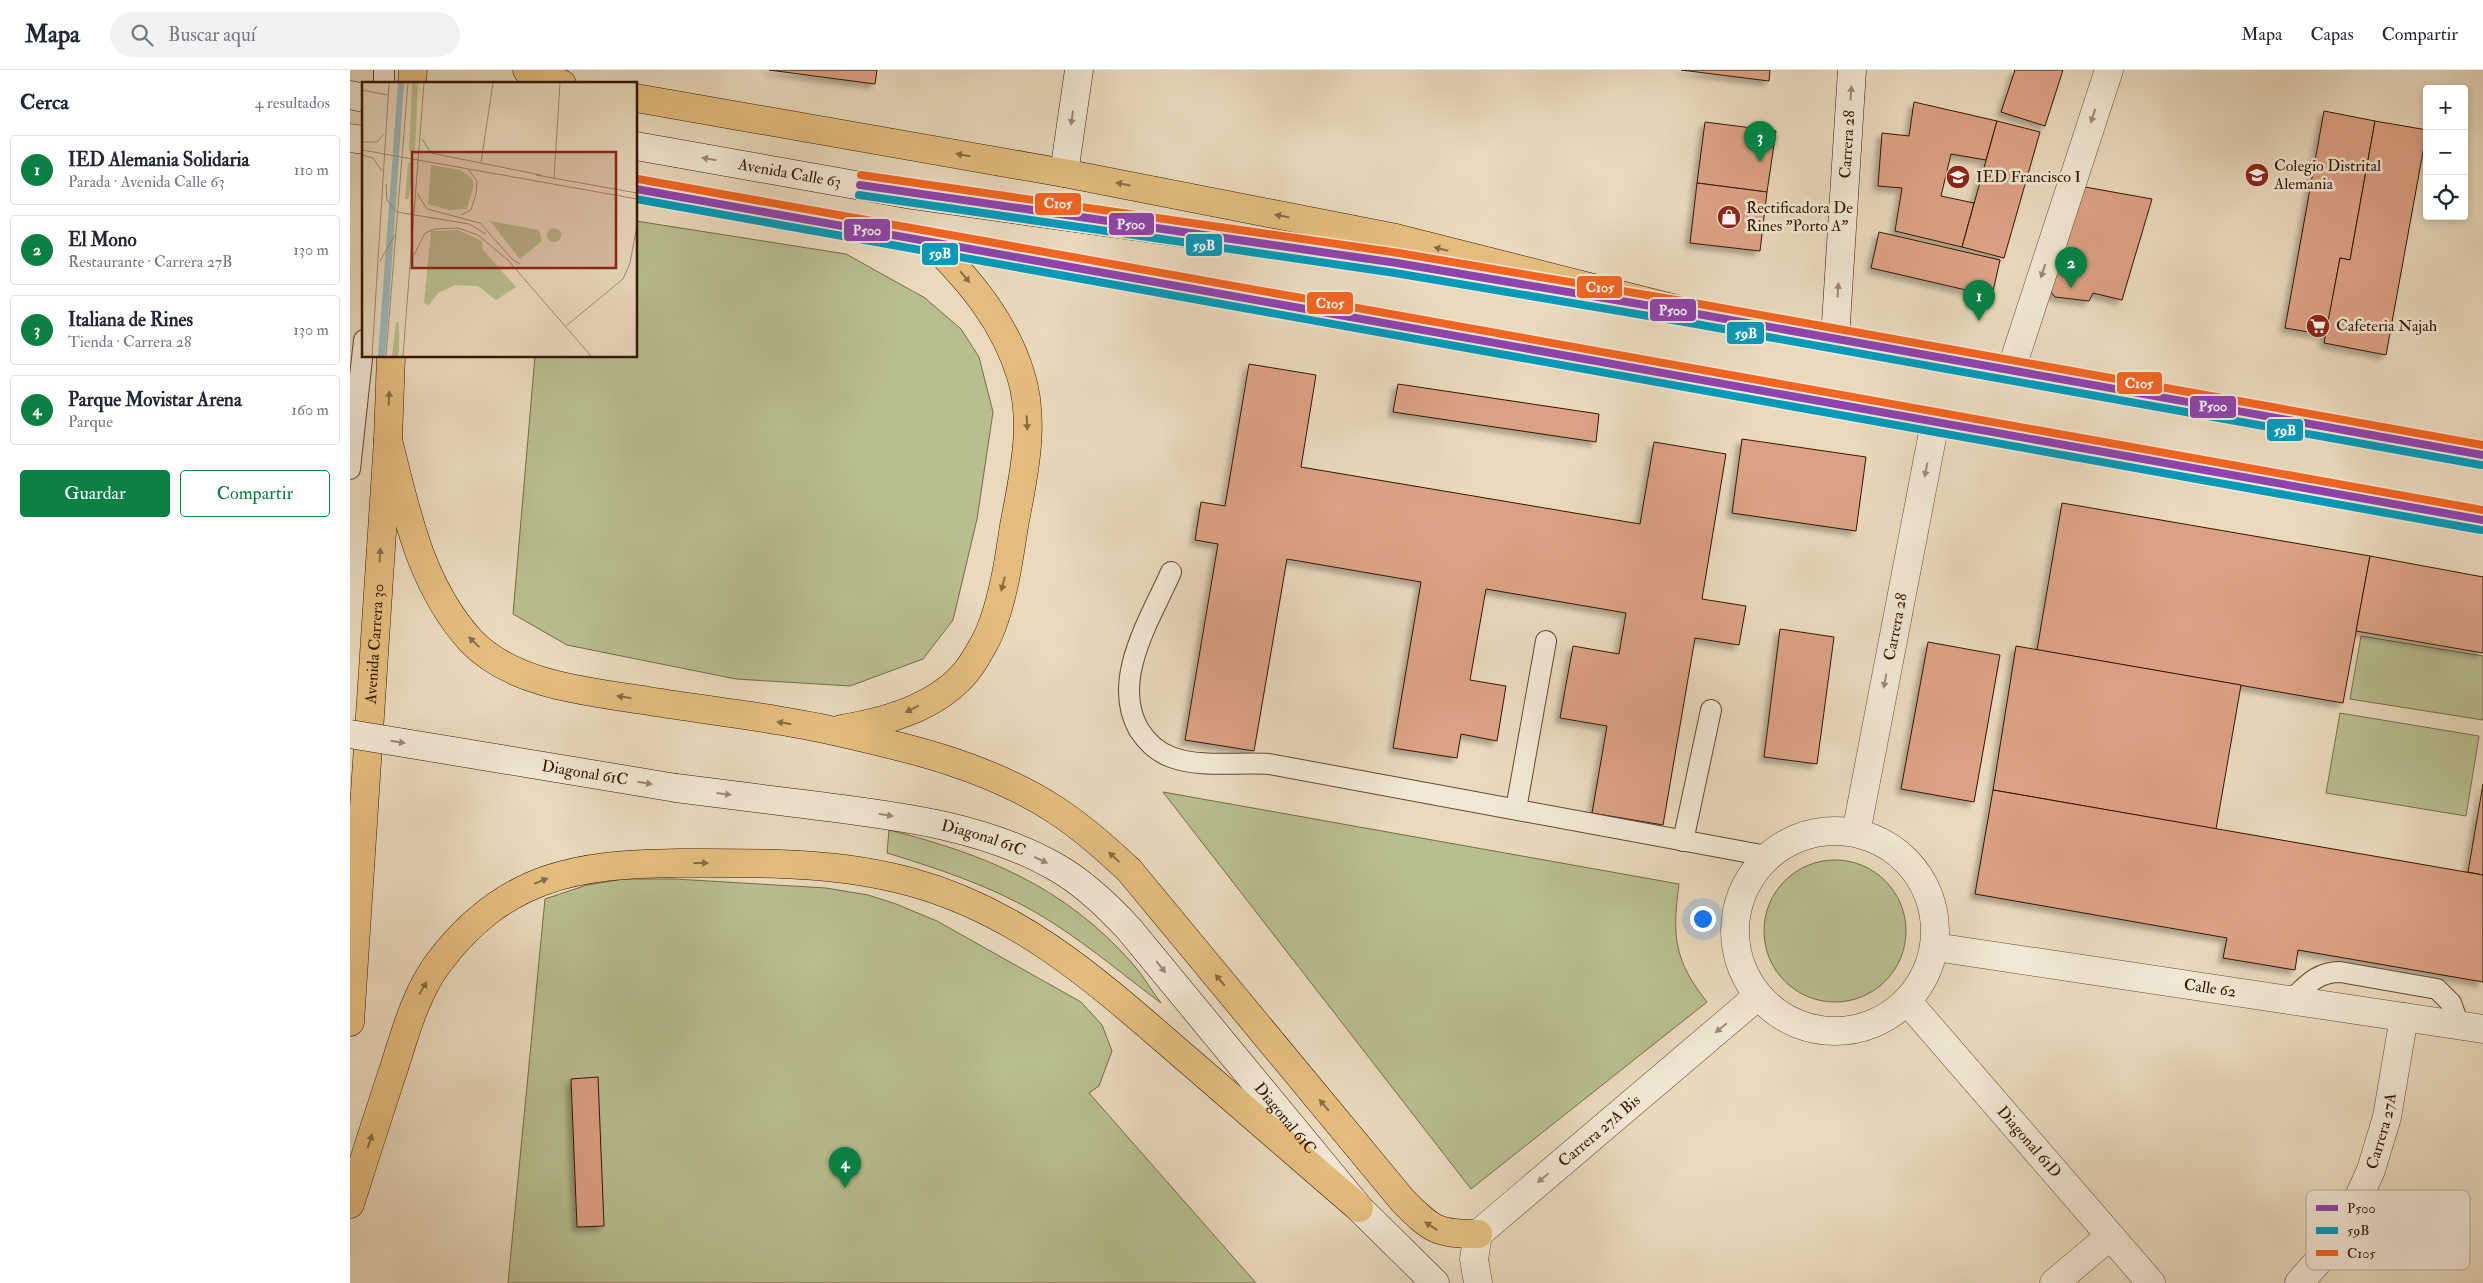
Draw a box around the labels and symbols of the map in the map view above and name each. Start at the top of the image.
inset map [362,82,638,358]
one-way arrow [1847,85,1855,101]
street label: Carrera 28 [1835,109,1859,179]
one-way arrow [2089,109,2097,124]
one-way arrow [1068,111,1076,127]
pin: 3 [1744,121,1776,162]
one-way arrow [955,151,971,159]
one-way arrow [701,154,717,162]
street label: Avenida Calle 63 [736,154,843,192]
place label: Colegio Distrital Alemania [2273,156,2381,194]
school or university icon: Colegio Distrital Alemania [2244,162,2270,188]
school or university icon: IED Francisco I [1945,164,1971,190]
place label: IED Francisco I [1976,167,2081,187]
one-way arrow [1114,180,1130,188]
line badge: C105 [1034,192,1082,216]
text: C105 [1044,195,1073,212]
place label: Rectificadora De Rines "Porto A" [1746,198,1853,236]
shop icon: Rectificadora De Rines "Porto A" [1716,204,1742,230]
one-way arrow [1274,211,1290,219]
line badge: P500 [1108,212,1155,236]
text: P500 [1117,216,1145,233]
line badge: P500 [843,218,891,242]
text: P500 [853,222,881,239]
line badge: 59B [1185,233,1223,257]
text: 59B [1193,237,1215,254]
line badge: 59B [921,242,959,266]
text: 59B [929,245,951,262]
one-way arrow [1434,245,1449,253]
pin: 2 [2055,247,2087,288]
one-way arrow [2039,264,2047,279]
one-way arrow [959,271,970,284]
line badge: C105 [1576,275,1623,299]
text: C105 [1586,279,1615,296]
pin: 1 [1963,280,1995,321]
one-way arrow [1835,282,1843,298]
line badge: C105 [1306,291,1354,315]
text: C105 [1316,295,1345,312]
line badge: P500 [1649,298,1697,322]
text: P500 [1659,302,1687,319]
supermarket icon: Cafeteria Najah [2305,313,2331,339]
place label: Cafeteria Najah [2336,316,2438,336]
line badge: 59B [1726,321,1765,345]
text: 59B [1735,325,1757,342]
line badge: C105 [2116,371,2163,395]
text: C105 [2125,375,2154,392]
one-way arrow [385,390,393,406]
line badge: P500 [2189,395,2237,419]
text: P500 [2199,398,2227,415]
one-way arrow [1024,415,1032,431]
line badge: 59B [2266,418,2304,442]
text: 59B [2274,422,2296,439]
one-way arrow [1922,462,1930,477]
one-way arrow [377,547,385,563]
one-way arrow [999,576,1007,591]
street label: Avenida Carrera 30 [361,583,389,706]
street label: Carrera 28 [1879,591,1912,662]
one-way arrow [469,636,481,648]
one-way arrow [1881,673,1889,689]
one-way arrow [615,693,631,701]
one-way arrow [905,705,919,713]
one-way arrow [776,718,792,726]
one-way arrow [390,738,406,746]
street label: Diagonal 61C [540,756,629,790]
one-way arrow [637,779,653,787]
one-way arrow [717,790,733,798]
one-way arrow [878,811,894,819]
street label: Diagonal 61C [939,815,1029,861]
one-way arrow [1109,851,1121,863]
one-way arrow [1034,856,1048,864]
one-way arrow [693,859,709,867]
one-way arrow [534,877,549,885]
your location [1690,906,1716,932]
one-way arrow [1155,960,1166,973]
one-way arrow [1214,974,1225,987]
street label: Calle 62 [2182,974,2237,1002]
one-way arrow [419,982,428,995]
one-way arrow [1715,1022,1727,1034]
street label: Diagonal 61C [1250,1078,1321,1158]
street label: Carrera 27A Bis [1554,1090,1645,1171]
street label: Carrera 27A [2362,1091,2401,1172]
one-way arrow [1318,1099,1329,1112]
street label: Diagonal 61D [1992,1102,2066,1182]
one-way arrow [367,1134,375,1149]
pin: 4 [829,1147,861,1188]
one-way arrow [1537,1172,1549,1183]
legend [2306,1190,2470,1270]
text: P500 [2347,1200,2376,1217]
one-way arrow [1424,1221,1438,1231]
text: 59B [2347,1222,2370,1239]
text: C105 [2347,1245,2376,1262]

